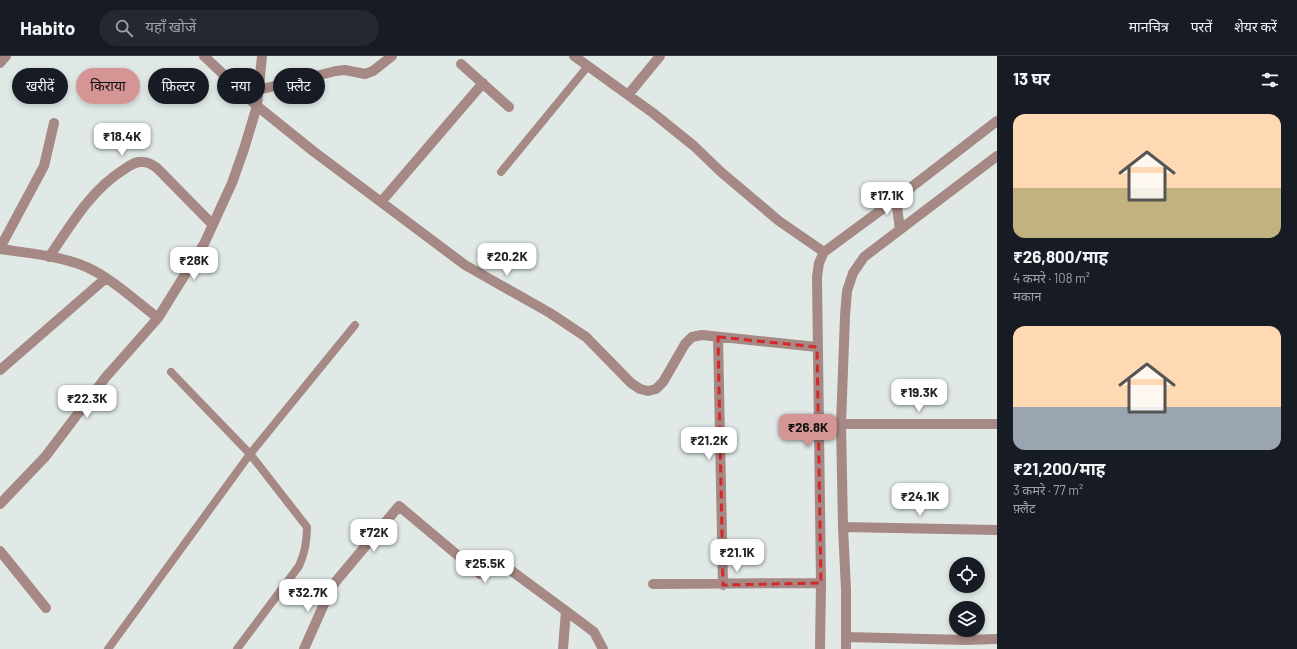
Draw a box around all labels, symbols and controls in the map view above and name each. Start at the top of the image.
search box [99,10,379,46]
text: Habito [20,16,75,39]
icon: search [113,17,135,39]
text: यहाँ खोजें [145,17,196,35]
text: मानचित्र [1129,18,1169,35]
text: परतें [1191,18,1212,35]
text: शेयर करें [1234,18,1277,35]
chip: खरीदें [12,68,68,104]
chip: किराया [76,68,140,104]
chip: फ़िल्टर [148,68,209,104]
chip: नया [217,68,265,104]
chip: फ़्लैट [273,68,325,104]
text: 13 घर [1013,68,1050,88]
icon: filters [1259,69,1281,91]
pin: ₹18.4K [89,123,155,157]
text: ₹18.4K [103,128,141,144]
icon: home [1111,140,1183,212]
pin: ₹17.1K [854,182,920,216]
text: ₹17.1K [870,187,904,203]
pin: ₹20.2K [474,243,540,277]
text: ₹26,800/माह [1013,246,1108,266]
pin: ₹28K [170,247,218,281]
text: ₹20.2K [486,248,528,264]
text: ₹28K [179,252,209,268]
text: 4 कमरे · 108 m² [1013,270,1090,286]
text: मकान [1013,288,1041,304]
icon: home [1111,352,1183,424]
pin: ₹19.3K [886,379,952,413]
text: ₹19.3K [900,384,938,400]
pin: ₹22.3K [54,385,120,419]
text: ₹22.3K [67,390,107,406]
pin: ₹26.8K [775,414,841,448]
text: ₹26.8K [788,419,828,435]
pin: ₹21.2K [676,427,742,461]
text: ₹21.2K [690,432,728,448]
text: ₹21,200/माह [1013,458,1105,478]
text: 3 कमरे · 77 m² [1013,482,1083,498]
pin: ₹24.1K [887,483,953,517]
text: ₹24.1K [901,488,939,504]
text: फ़्लैट [1013,500,1036,516]
pin: ₹72K [350,519,398,553]
text: ₹72K [359,524,389,540]
pin: ₹21.1K [704,539,770,573]
text: ₹21.1K [719,544,755,560]
pin: ₹25.5K [452,550,518,584]
text: ₹25.5K [465,555,505,571]
map controls [949,557,985,637]
button: locate [949,557,985,593]
pin: ₹32.7K [275,579,341,613]
text: ₹32.7K [288,584,328,600]
button: layers [949,601,985,637]

